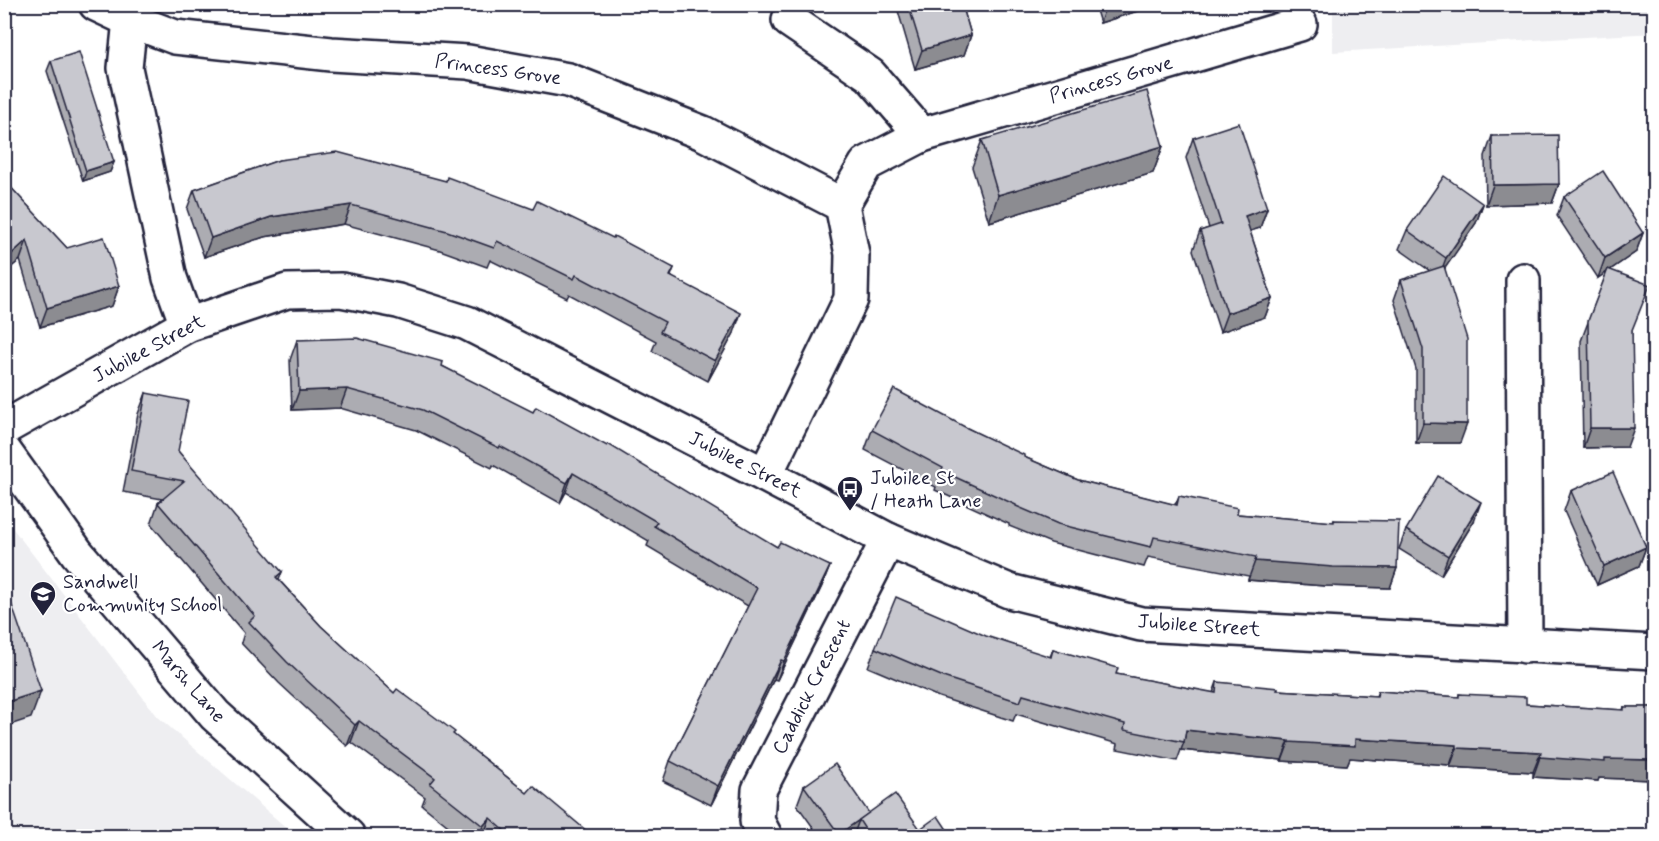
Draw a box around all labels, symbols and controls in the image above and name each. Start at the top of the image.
street label: Princess Grove [433,48,563,92]
street label: Princess Grove [1046,49,1176,110]
street label: Jubilee Street [88,308,210,390]
street label: Jubilee Street [684,425,806,505]
place label: Jubilee St / Heath Lane [870,465,982,515]
bus stop icon: Jubilee St / Heath Lane [835,474,865,512]
place label: Sandwell Community School [63,569,222,619]
school or university icon: Sandwell Community School [28,579,58,617]
street label: Jubilee Street [1137,608,1262,644]
street label: Caddick Crescent [766,615,858,759]
street label: Marsh Lane [145,635,231,729]

